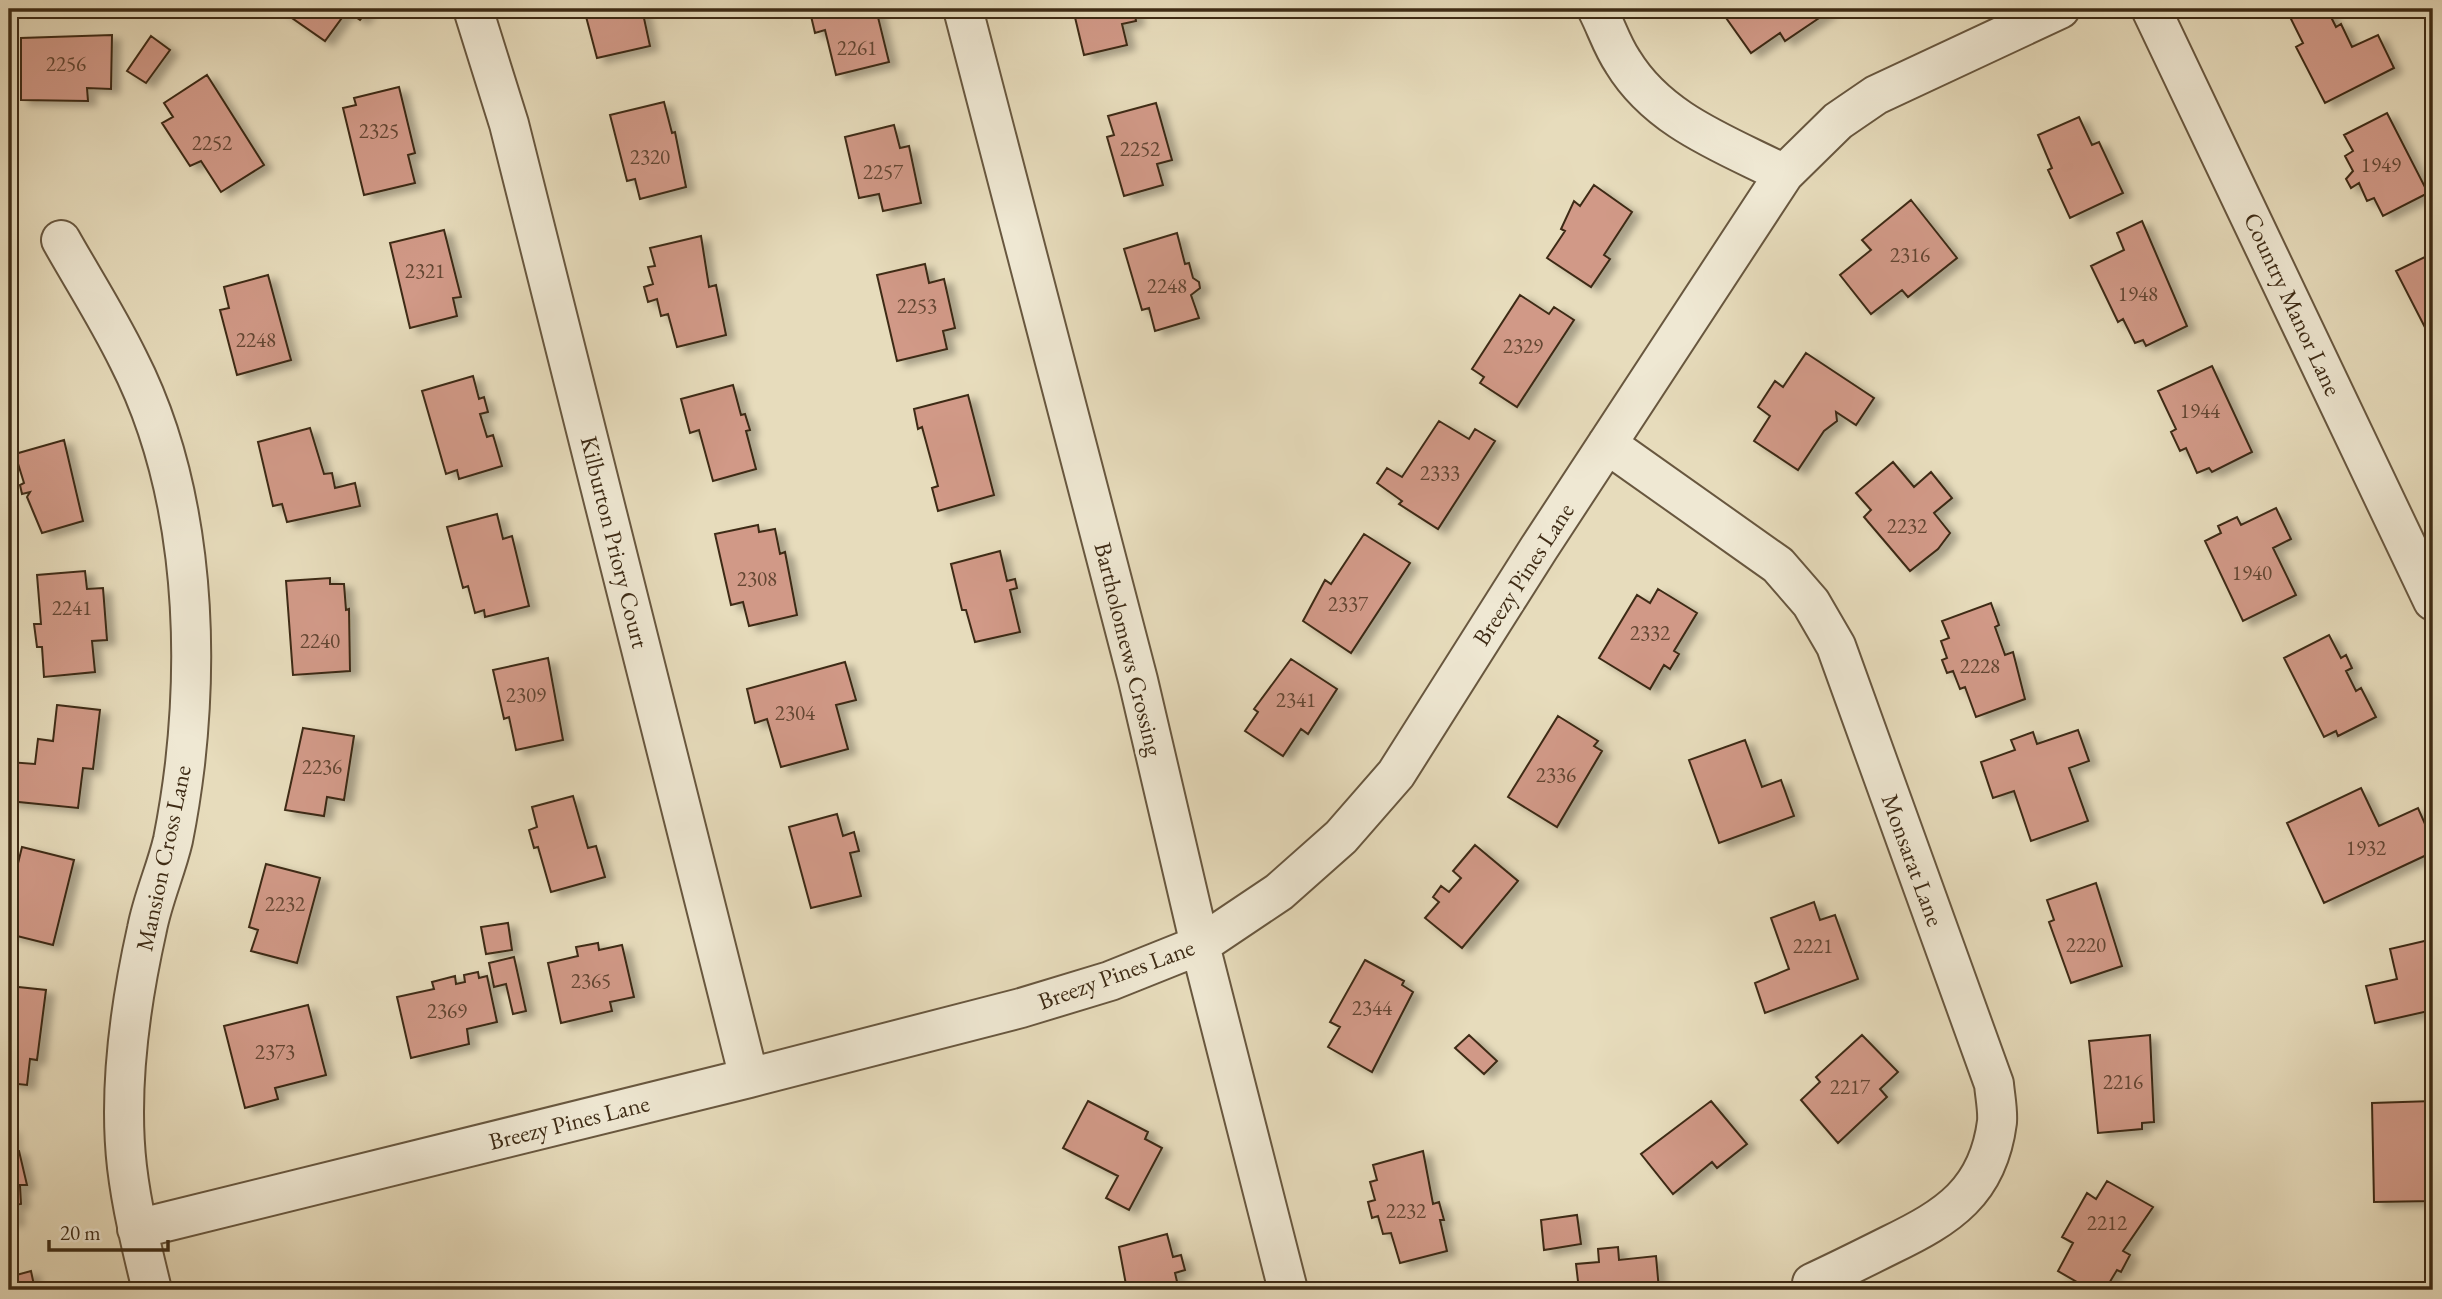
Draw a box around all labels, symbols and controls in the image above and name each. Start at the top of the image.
house number: 2261 [837,34,877,61]
house number: 2256 [46,50,86,77]
house number: 2325 [359,117,399,144]
house number: 2252 [192,129,232,156]
house number: 2252 [1120,135,1160,162]
house number: 2320 [630,143,670,170]
house number: 1949 [2361,151,2401,178]
house number: 2257 [863,158,904,185]
street label: Country Manor Lane [2237,207,2349,401]
house number: 2316 [1890,241,1930,268]
house number: 2321 [405,257,445,284]
house number: 2248 [1147,272,1187,299]
house number: 1948 [2118,280,2158,307]
house number: 2253 [897,292,937,319]
house number: 2248 [236,326,276,353]
house number: 2329 [1503,332,1543,359]
house number: 1944 [2180,397,2221,424]
street label: Kilburton Priory Court [574,433,656,652]
house number: 2333 [1420,459,1460,486]
street label: Breezy Pines Lane [1465,497,1581,651]
house number: 2232 [1887,512,1927,539]
street label: Bartholomews Crossing [1087,539,1171,760]
house number: 1940 [2232,559,2272,586]
house number: 2308 [737,565,777,592]
house number: 2337 [1328,590,1369,617]
house number: 2241 [52,594,92,621]
house number: 2332 [1630,619,1670,646]
house number: 2240 [300,627,340,654]
house number: 2228 [1960,652,2000,679]
house number: 2309 [506,681,546,708]
house number: 2341 [1276,686,1316,713]
house number: 2304 [775,699,816,726]
house number: 2236 [302,753,342,780]
house number: 2336 [1536,761,1576,788]
street label: Mansion Cross Lane [128,762,198,954]
street label: Monsarat Lane [1875,790,1951,930]
house number: 1932 [2346,834,2386,861]
house number: 2232 [265,890,305,917]
street label: Breezy Pines Lane [1034,931,1198,1017]
house number: 2220 [2066,931,2106,958]
house number: 2221 [1793,932,1833,959]
house number: 2365 [571,967,611,994]
house number: 2344 [1352,994,1393,1021]
house number: 2369 [427,997,467,1024]
house number: 2373 [255,1038,295,1065]
house number: 2216 [2103,1068,2143,1095]
house number: 2217 [1830,1073,1871,1100]
street label: Breezy Pines Lane [486,1087,652,1157]
house number: 2232 [1386,1197,1426,1224]
scale bar [49,1208,168,1252]
house number: 2212 [2087,1209,2127,1236]
text: 20 m [60,1219,101,1246]

